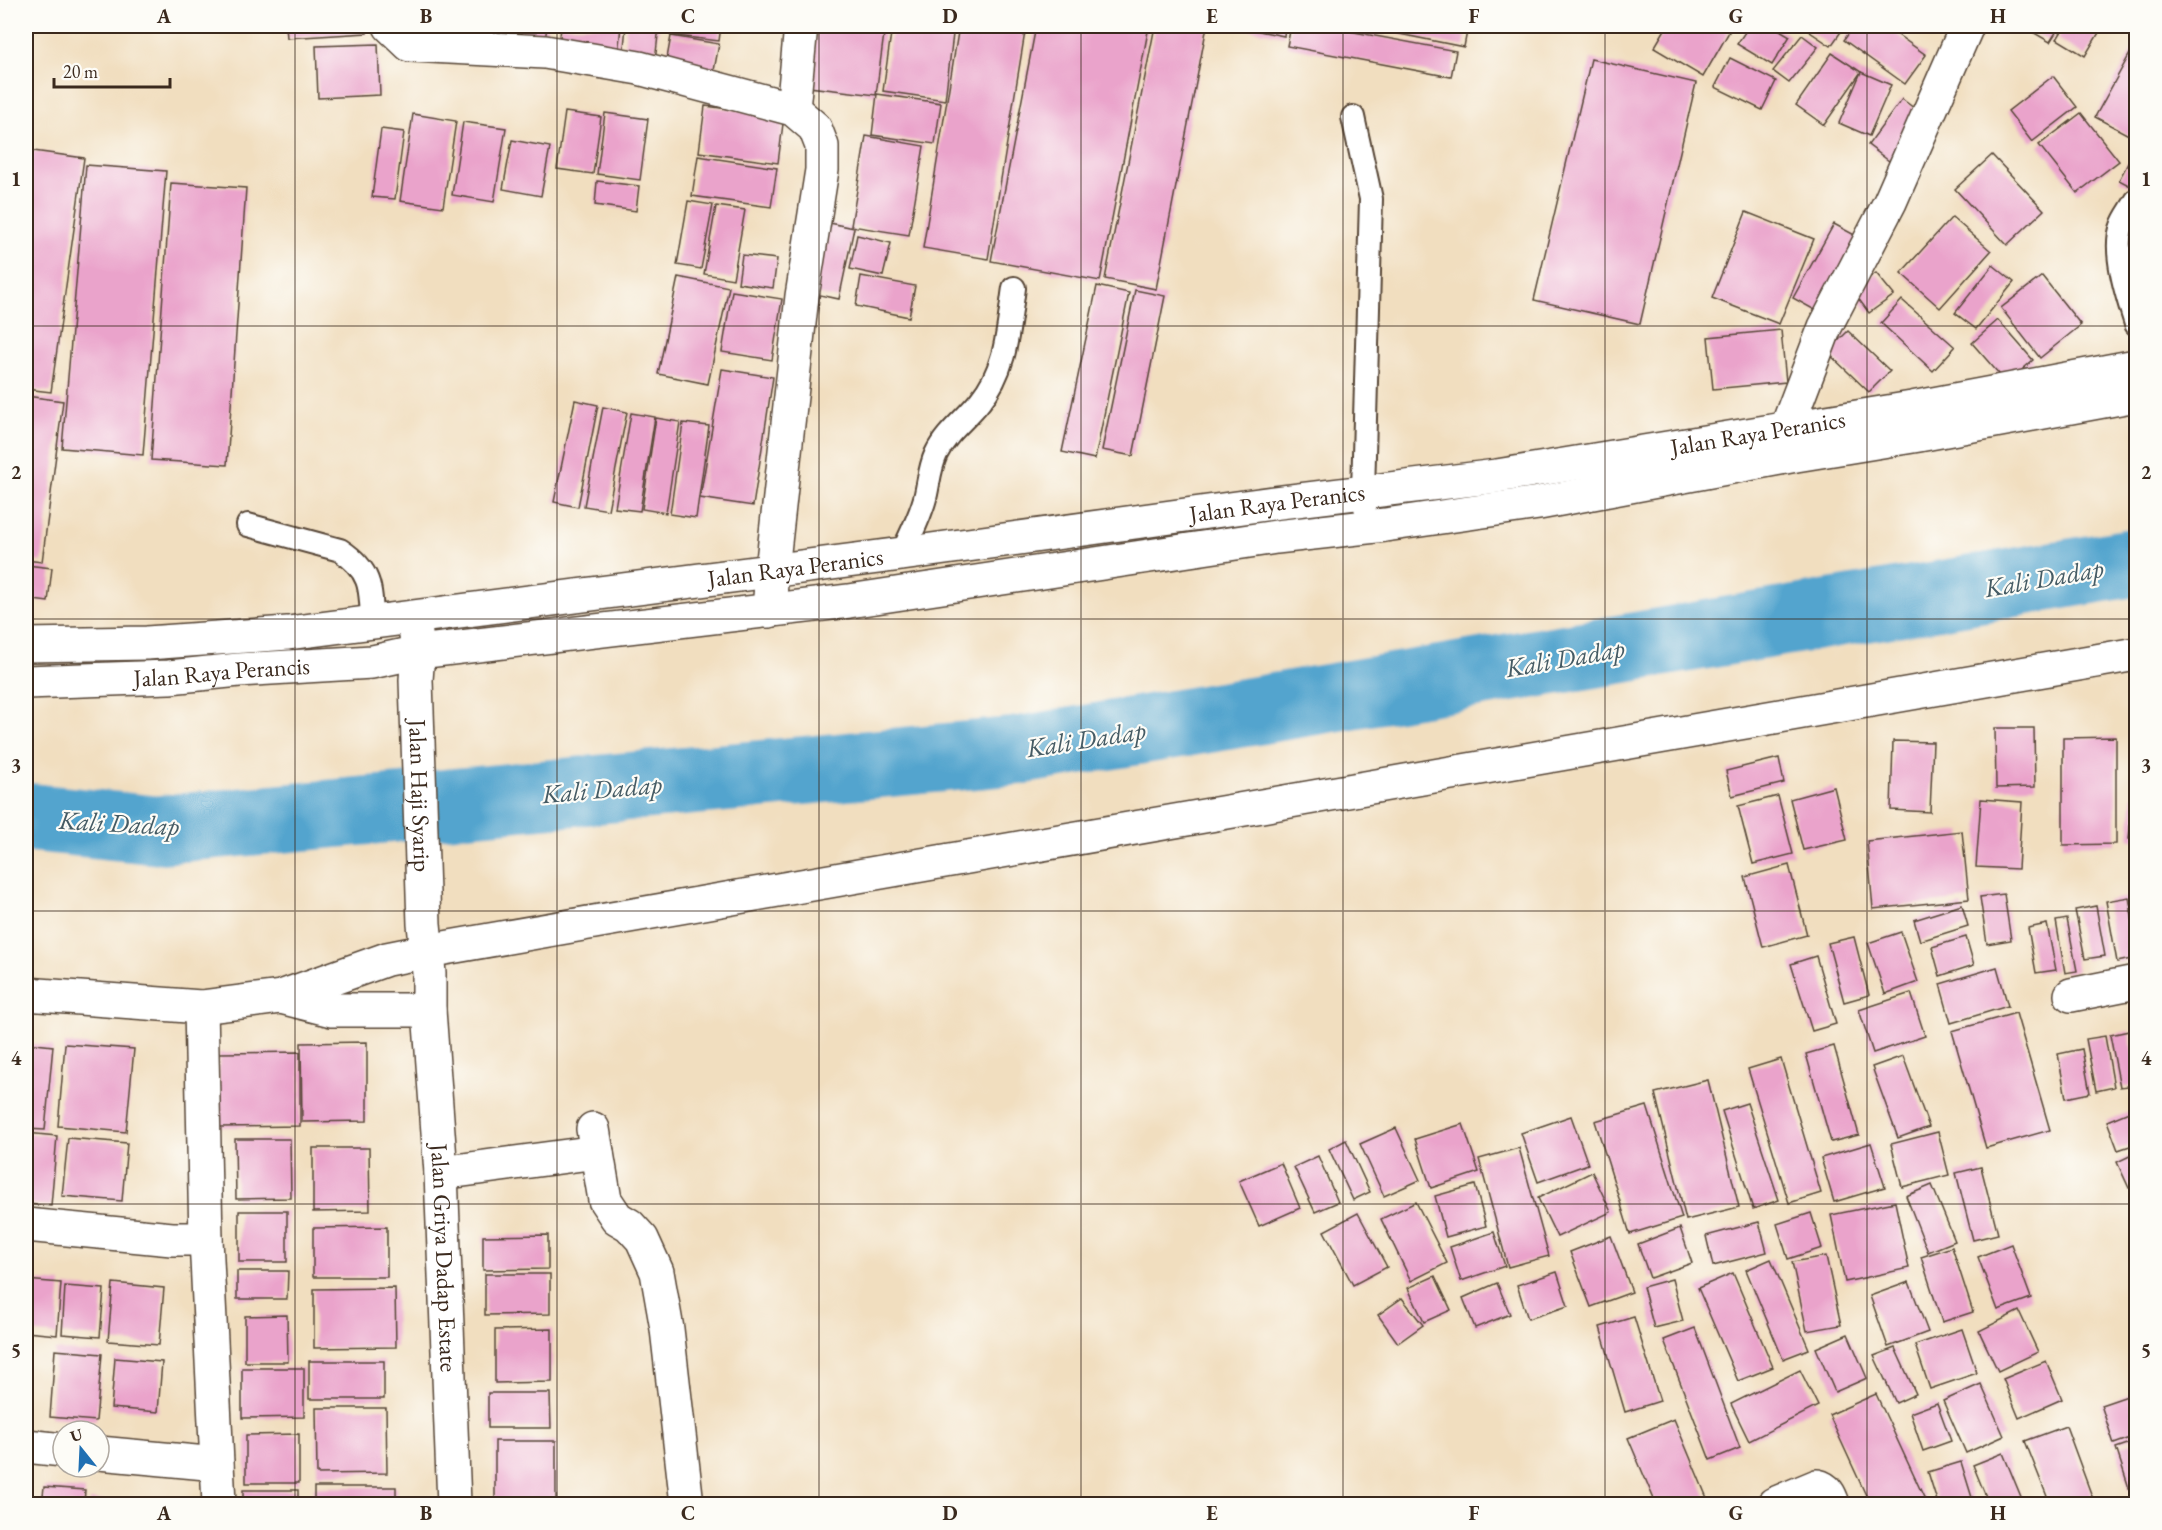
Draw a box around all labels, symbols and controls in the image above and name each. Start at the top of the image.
text: A [156,3,172,29]
text: B [420,3,432,29]
text: C [681,3,695,29]
text: D [942,3,958,29]
text: E [1206,3,1218,29]
text: F [1469,3,1480,29]
text: G [1729,3,1743,29]
text: H [1990,3,2006,29]
scale bar [54,51,170,89]
text: 20 m [63,60,98,83]
text: 1 [11,166,21,192]
text: 1 [2141,166,2151,192]
street label: Jalan Raya Peranics [1666,403,1848,463]
text: 2 [11,459,22,485]
text: 2 [2141,459,2152,485]
street label: Jalan Raya Peranics [1185,476,1367,530]
street label: Jalan Raya Peranics [704,541,885,594]
water label: Kali Dadap [1981,551,2107,605]
water label: Kali Dadap [1502,631,1628,685]
street label: Jalan Raya Perancis [131,650,311,693]
water label: Kali Dadap [1023,713,1149,765]
street label: Jalan Haji Syarip [402,717,438,873]
text: 3 [11,752,21,778]
text: 3 [2141,752,2151,778]
water label: Kali Dadap [540,767,664,811]
water label: Kali Dadap [57,803,181,843]
text: 4 [11,1045,22,1071]
text: 4 [2141,1045,2152,1071]
street label: Jalan Griya Dadap Estate [424,1141,465,1373]
text: 5 [11,1337,21,1363]
text: 5 [2141,1337,2151,1363]
north arrow [51,1419,111,1479]
text: U [68,1423,86,1447]
text: A [156,1500,172,1526]
text: B [420,1500,432,1526]
text: C [681,1500,695,1526]
text: D [942,1500,958,1526]
text: E [1206,1500,1218,1526]
text: F [1469,1500,1480,1526]
text: G [1729,1500,1743,1526]
text: H [1990,1500,2006,1526]

